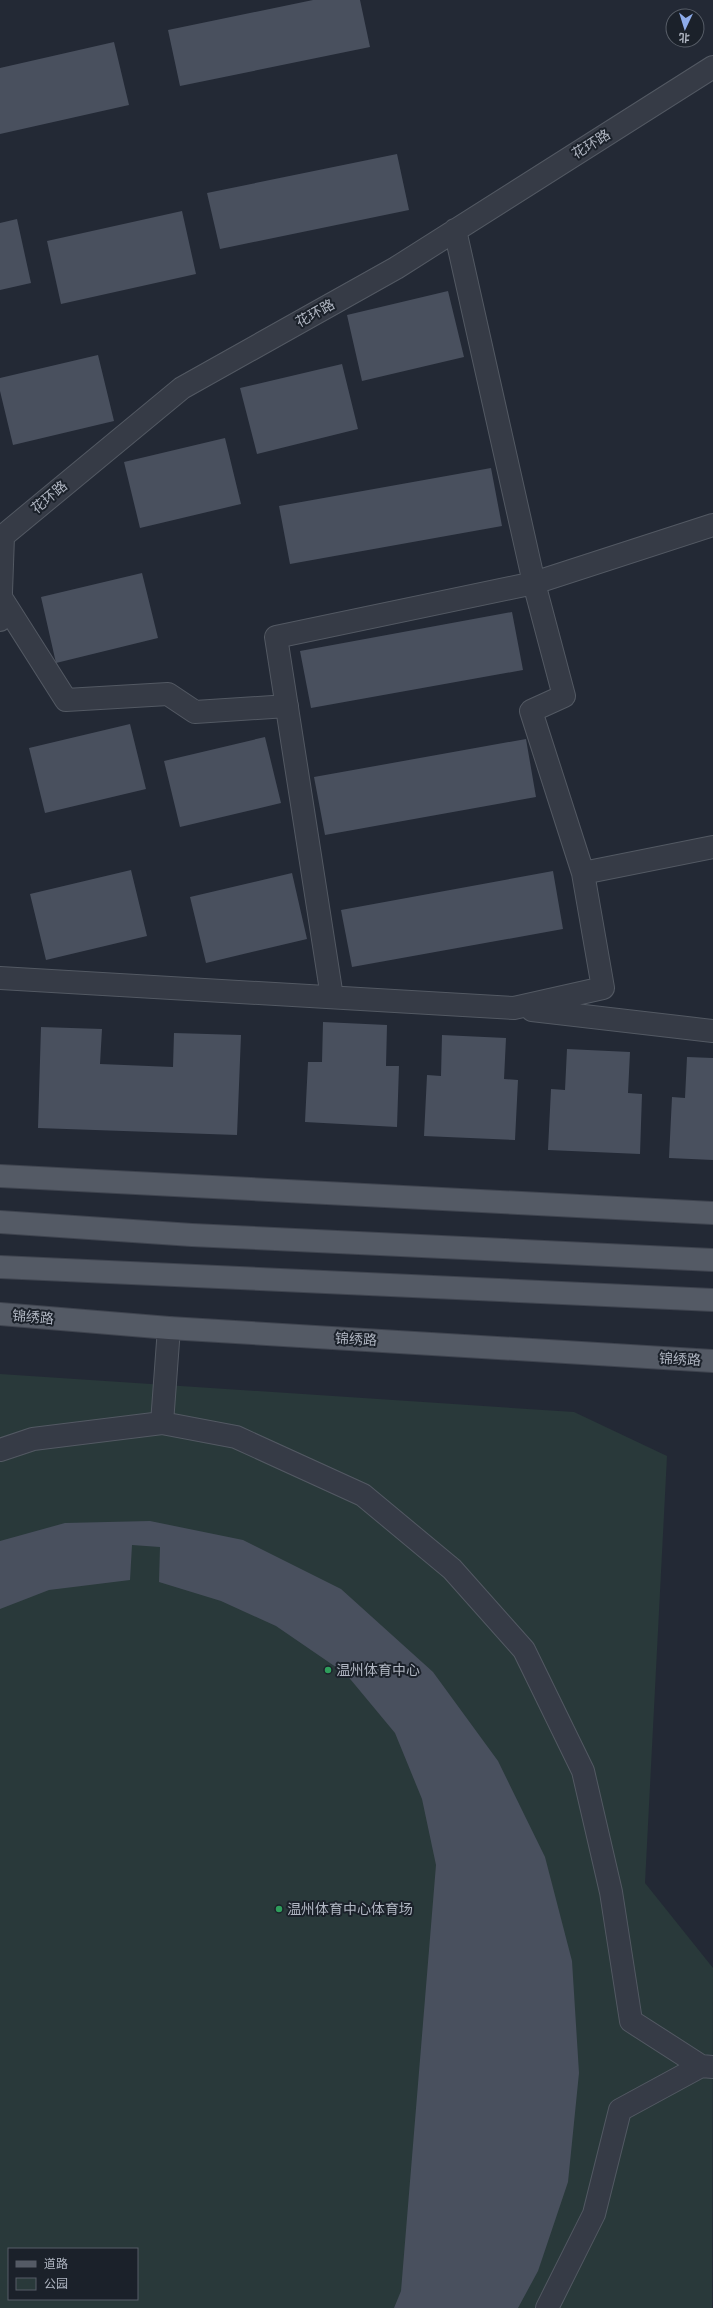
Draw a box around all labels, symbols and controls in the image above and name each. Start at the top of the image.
north arrow [665,8,705,48]
text: 北 [678,31,690,45]
street label: 花环路 [568,125,614,163]
street label: 花环路 [292,295,338,331]
street label: 花环路 [27,477,71,517]
street label: 锦绣路 [11,1306,55,1328]
street label: 锦绣路 [335,1329,377,1349]
street label: 锦绣路 [659,1349,701,1369]
place label: 温州体育中心 [336,1661,420,1679]
marker: 温州体育中心 [323,1665,333,1675]
place label: 温州体育中心体育场 [287,1900,413,1918]
marker: 温州体育中心体育场 [274,1904,284,1914]
legend [8,2248,138,2300]
text: 道路 [44,2256,68,2272]
text: 公园 [44,2276,68,2292]

